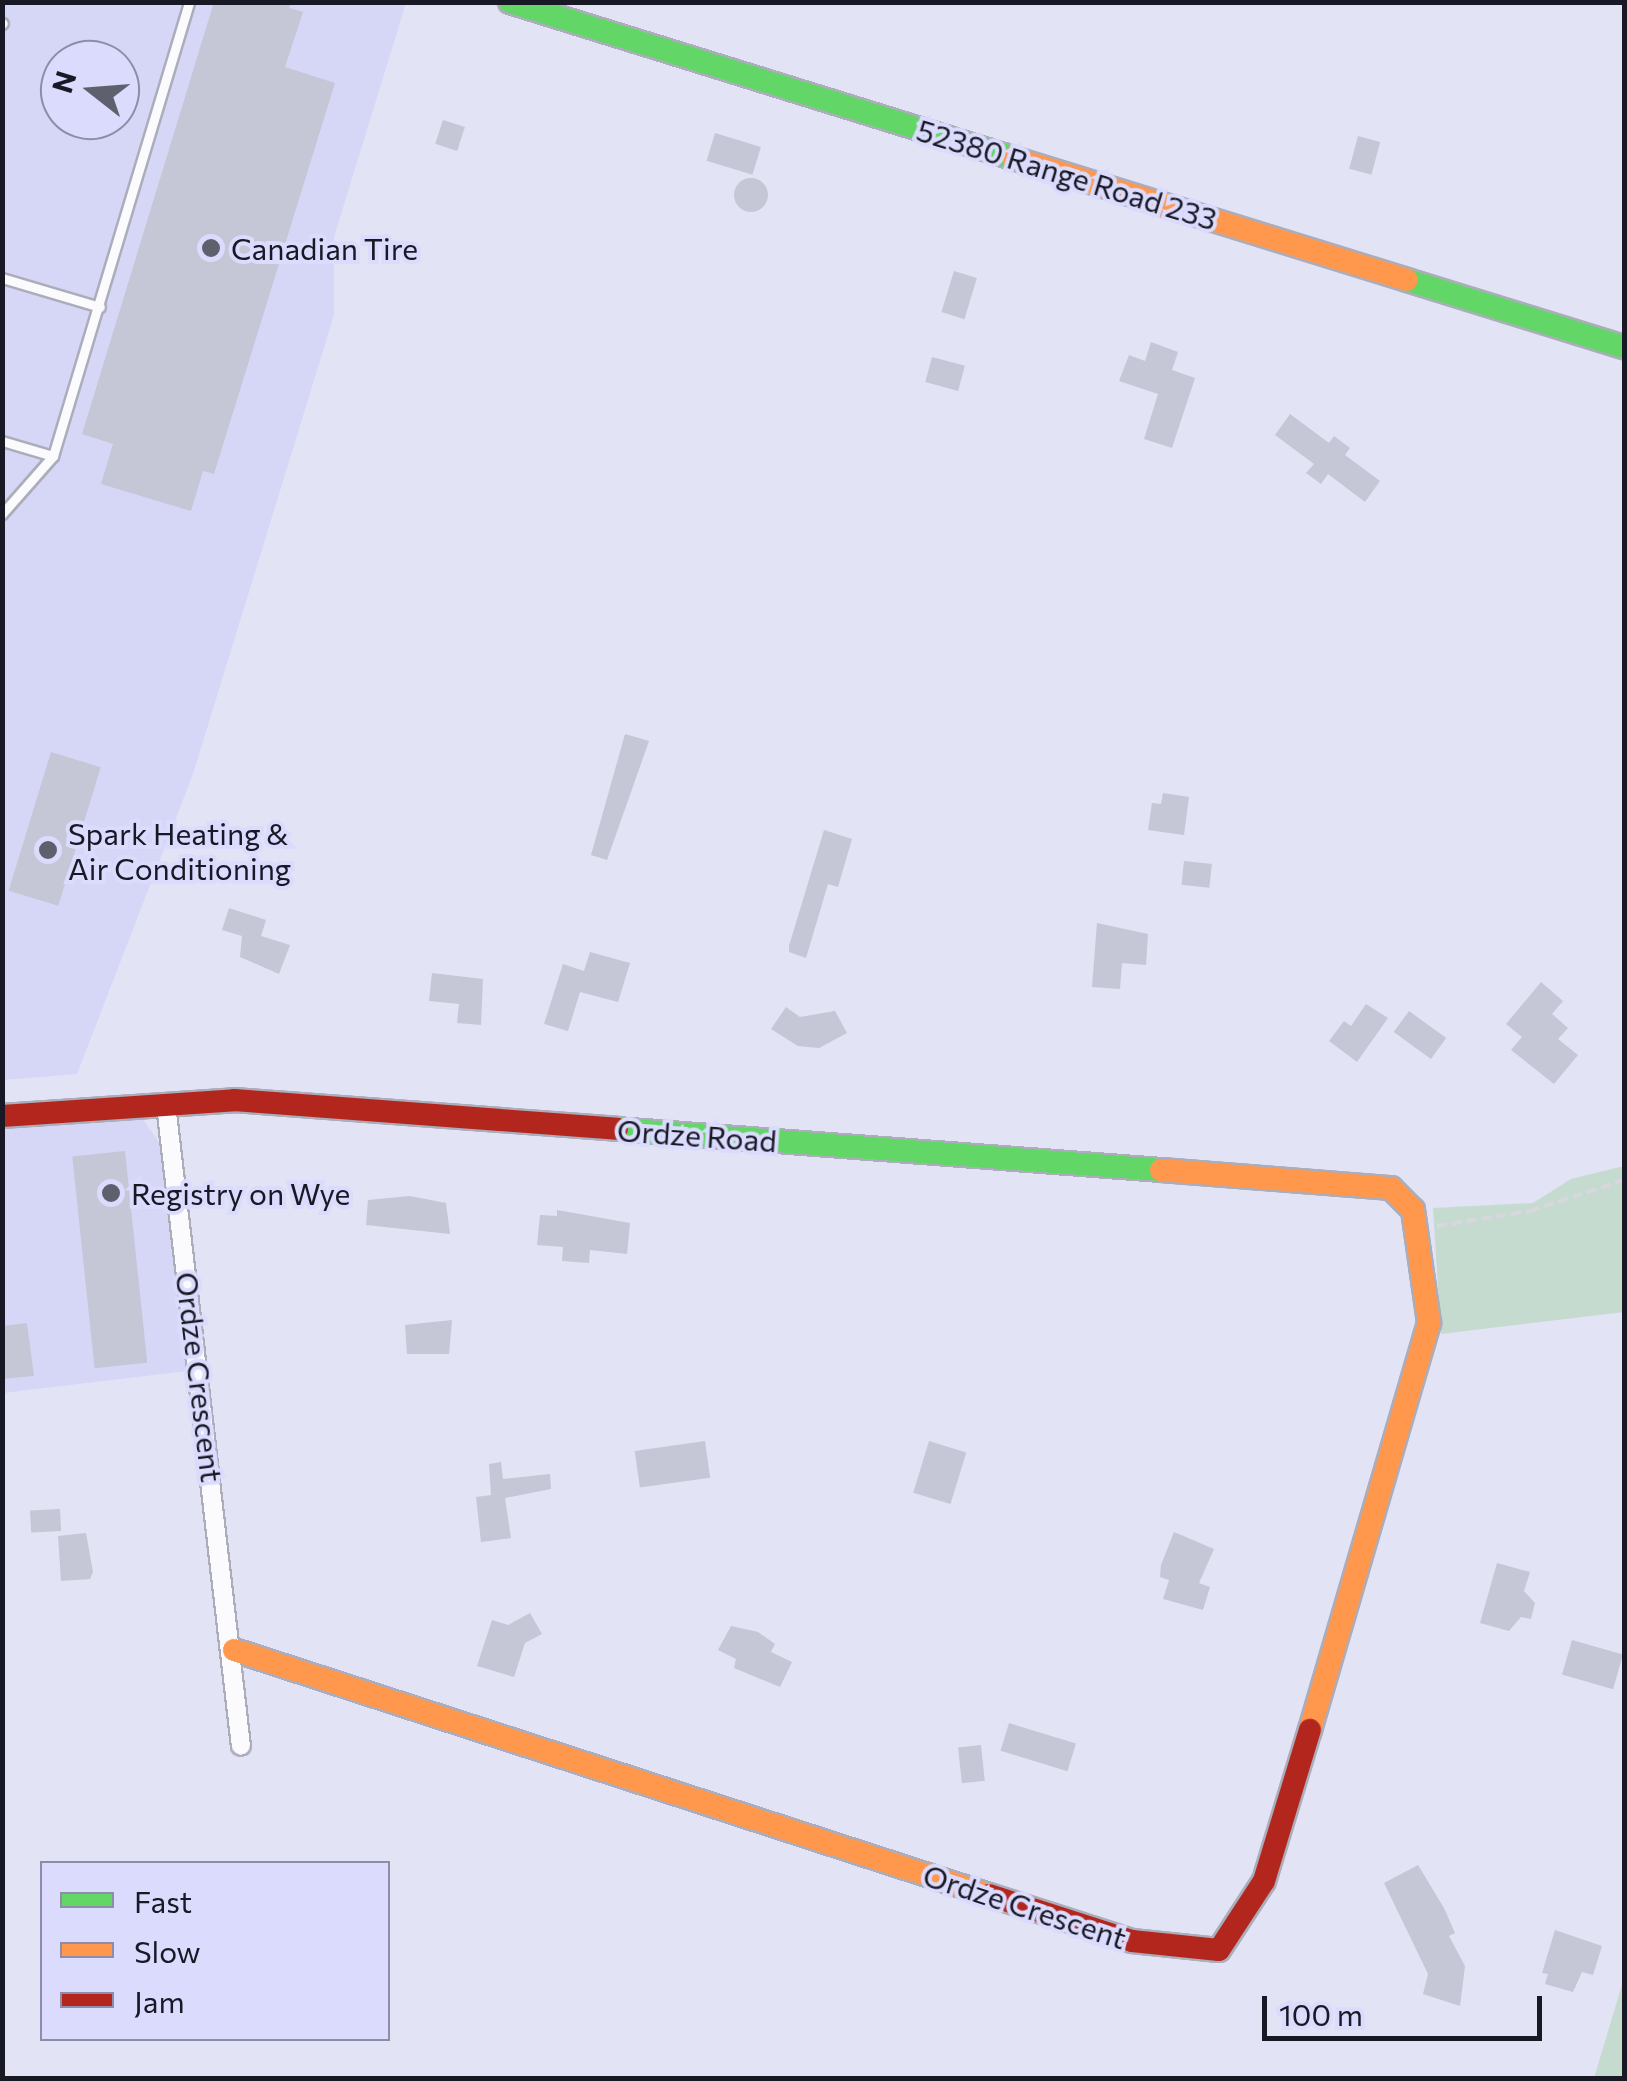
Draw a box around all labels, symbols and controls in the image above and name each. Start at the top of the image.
north arrow [40,40,140,140]
text: N [44,67,83,97]
street label: 52380 Range Road 233 [913,111,1221,237]
place label: Canadian Tire [231,230,418,266]
marker: Canadian Tire [200,237,222,259]
place label: Spark Heating & Air Conditioning [68,815,291,886]
marker: Spark Heating & Air Conditioning [37,839,59,861]
street label: Ordze Road [616,1111,778,1159]
place label: Registry on Wye [131,1175,350,1211]
marker: Registry on Wye [100,1182,122,1204]
street label: Ordze Crescent [169,1270,231,1484]
street label: Ordze Crescent [919,1856,1131,1956]
legend [40,1861,390,2041]
text: Fast [134,1882,192,1919]
text: Slow [134,1932,201,1969]
scale bar [1267,1976,1547,2038]
text: Jam [134,1982,185,2019]
text: 100 m [1279,1995,1363,2032]

